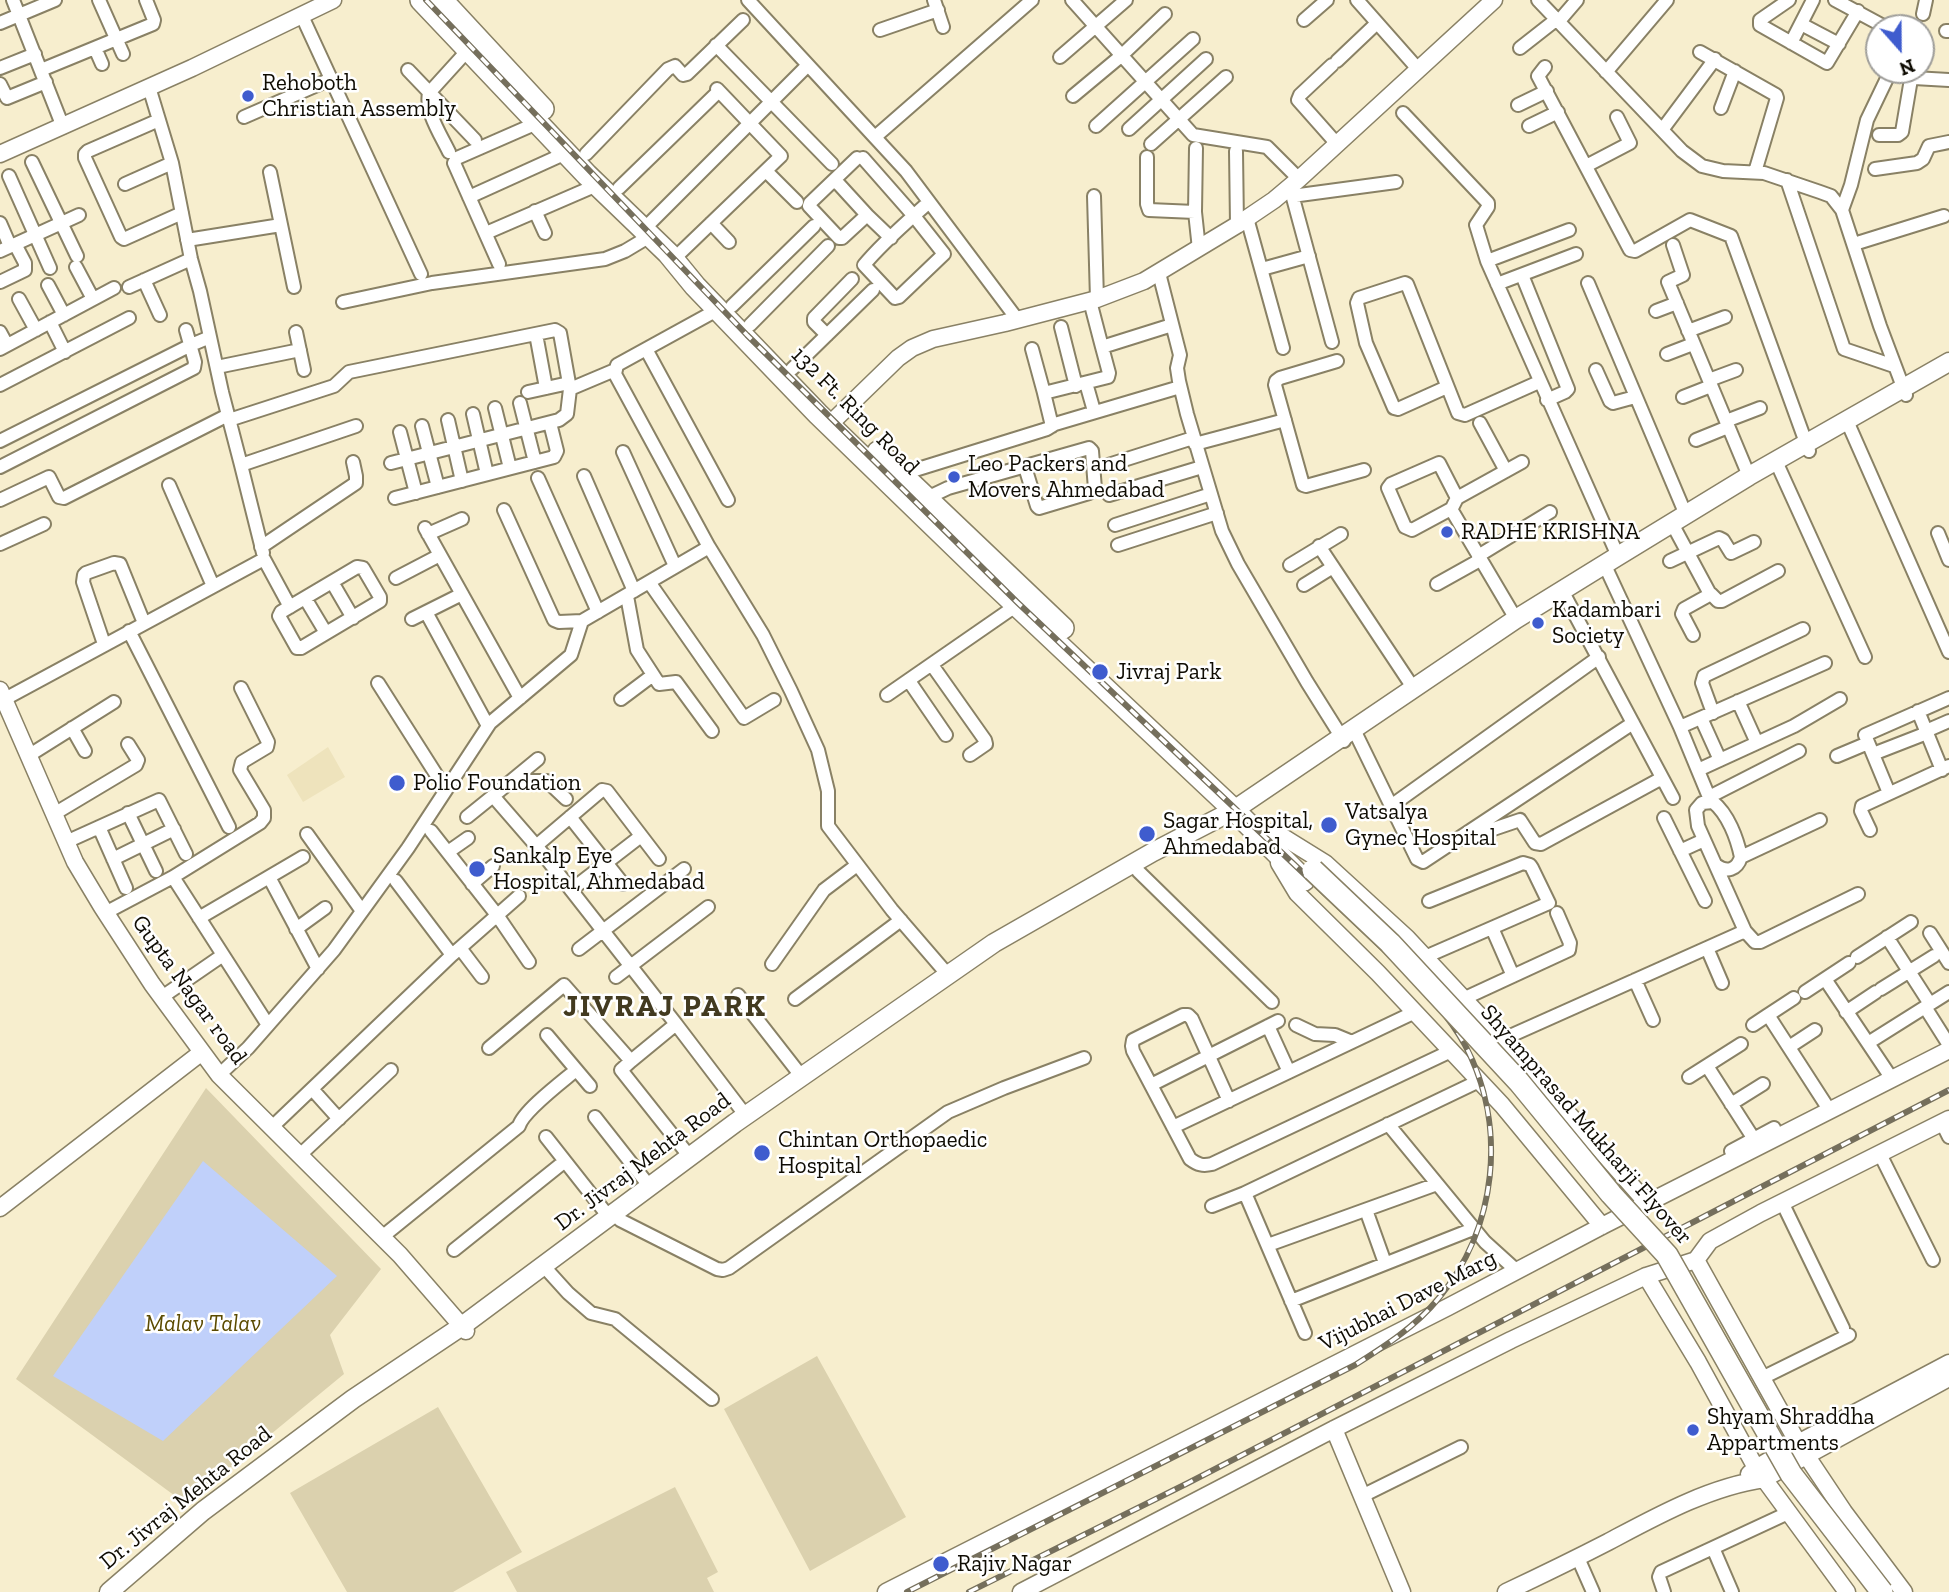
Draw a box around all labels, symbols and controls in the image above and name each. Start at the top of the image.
north arrow [1865,14,1935,84]
text: N [1896,54,1918,81]
place label: Rehoboth Christian Assembly [262,69,456,123]
marker: Rehoboth Christian Assembly [240,88,256,104]
street label: 132 Ft. Ring Road [785,341,925,481]
place label: Leo Packers and Movers Ahmedabad [968,450,1164,504]
marker: Leo Packers and Movers Ahmedabad [946,469,962,485]
place label: RADHE KRISHNA [1461,518,1640,546]
marker: RADHE KRISHNA [1439,524,1455,540]
place label: Kadambari Society [1552,596,1661,650]
marker: Kadambari Society [1530,615,1546,631]
place label: Jivraj Park [1116,658,1221,686]
marker: Jivraj Park [1090,662,1110,682]
place label: Polio Foundation [413,769,581,797]
marker: Polio Foundation [387,773,407,793]
place label: Vatsalya Gynec Hospital [1345,798,1496,852]
place label: Sagar Hospital, Ahmedabad [1163,807,1313,861]
marker: Vatsalya Gynec Hospital [1319,815,1339,835]
marker: Sagar Hospital, Ahmedabad [1137,824,1157,844]
place label: Sankalp Eye Hospital, Ahmedabad [493,842,705,896]
marker: Sankalp Eye Hospital, Ahmedabad [467,859,487,879]
street label: Gupta Nagar road [126,910,252,1070]
district label: JIVRAJ PARK [565,989,765,1025]
street label: Shyamprasad Mukharji Flyover [1474,999,1698,1251]
street label: Dr. Jivraj Mehta Road [550,1087,736,1237]
place label: Chintan Orthopaedic Hospital [778,1126,987,1180]
marker: Chintan Orthopaedic Hospital [752,1143,772,1163]
street label: Vijubhai Dave Marg [1315,1244,1501,1358]
park label: Malav Talav [145,1310,261,1338]
place label: Shyam Shraddha Appartments [1707,1403,1875,1457]
street label: Dr. Jivraj Mehta Road [95,1420,277,1576]
marker: Shyam Shraddha Appartments [1685,1422,1701,1438]
place label: Rajiv Nagar [957,1550,1072,1578]
marker: Rajiv Nagar [931,1554,951,1574]

